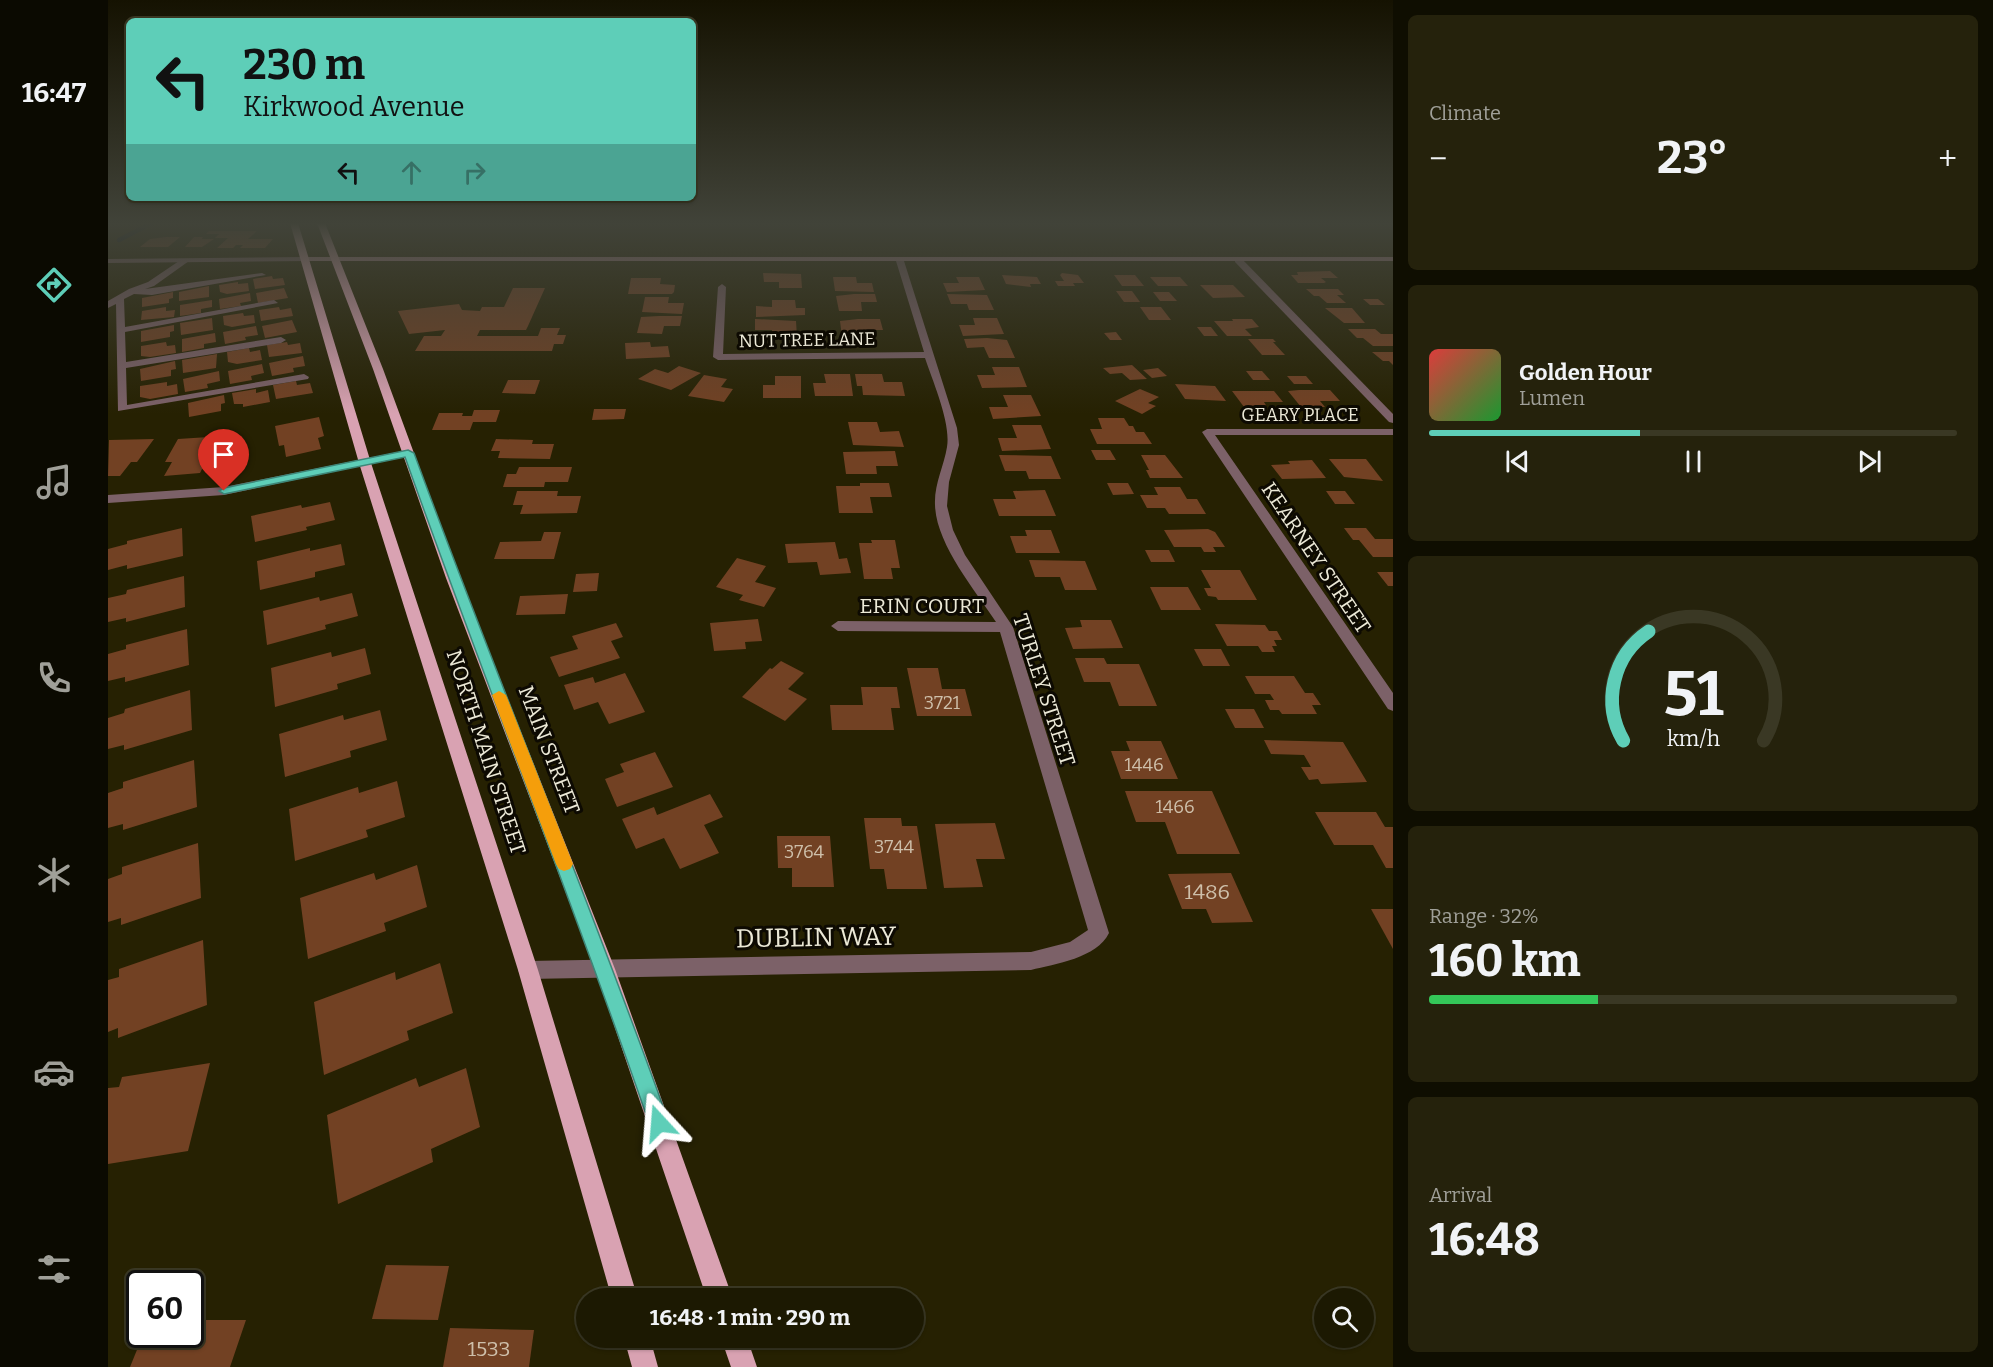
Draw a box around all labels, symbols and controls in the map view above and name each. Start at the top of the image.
text: 230 m [243,40,365,90]
icon: left [144,42,222,120]
text: 16:47 [22,77,86,109]
text: Kirkwood Avenue [243,91,465,123]
text: Climate [1429,101,1501,125]
text: 23° [1657,131,1728,185]
text: − [1429,139,1447,179]
text: + [1938,139,1957,179]
icon: left [332,156,365,189]
icon: ahead [395,156,428,189]
icon: right [458,156,491,189]
icon: directions [33,264,75,306]
street label: NUT TREE LANE [738,328,876,352]
text: Golden Hour [1519,359,1652,386]
text: Lumen [1519,386,1585,410]
street label: GEARY PLACE [1241,404,1359,426]
pin [198,429,249,491]
icon: arrive [207,438,240,471]
icon: previous [1501,445,1534,478]
icon: pause [1677,445,1710,478]
icon: next [1853,445,1886,478]
icon: music [33,461,75,503]
street label: KEARNEY STREET [1256,477,1376,639]
street label: ERIN COURT [860,593,984,619]
street label: TURLEY STREET [1007,611,1081,769]
street label: NORTH MAIN STREET [441,646,531,858]
icon: phone [33,657,75,699]
text: 51 [1663,657,1723,732]
street label: MAIN STREET [513,682,585,818]
house number: 3721 [924,692,961,714]
text: km/h [1666,726,1720,752]
house number: 1446 [1125,754,1164,776]
house number: 1466 [1156,796,1194,818]
house number: 3744 [874,836,915,858]
house number: 3764 [784,841,825,863]
icon: climate [33,854,75,896]
house number: 1486 [1184,879,1230,905]
text: Range · 32% [1429,904,1539,928]
street label: DUBLIN WAY [736,921,897,954]
text: 160 km [1429,934,1581,988]
icon: car [33,1051,75,1093]
position arrow [627,1091,691,1155]
text: Arrival [1429,1183,1492,1207]
text: 16:48 [1429,1213,1540,1267]
icon: filters [33,1248,75,1290]
speed limit sign: 60 [126,1270,204,1348]
map controls [1314,1288,1374,1348]
button: search [1314,1288,1374,1348]
text: 16:48 · 1 min · 290 m [650,1304,850,1331]
house number: 1533 [468,1336,510,1362]

